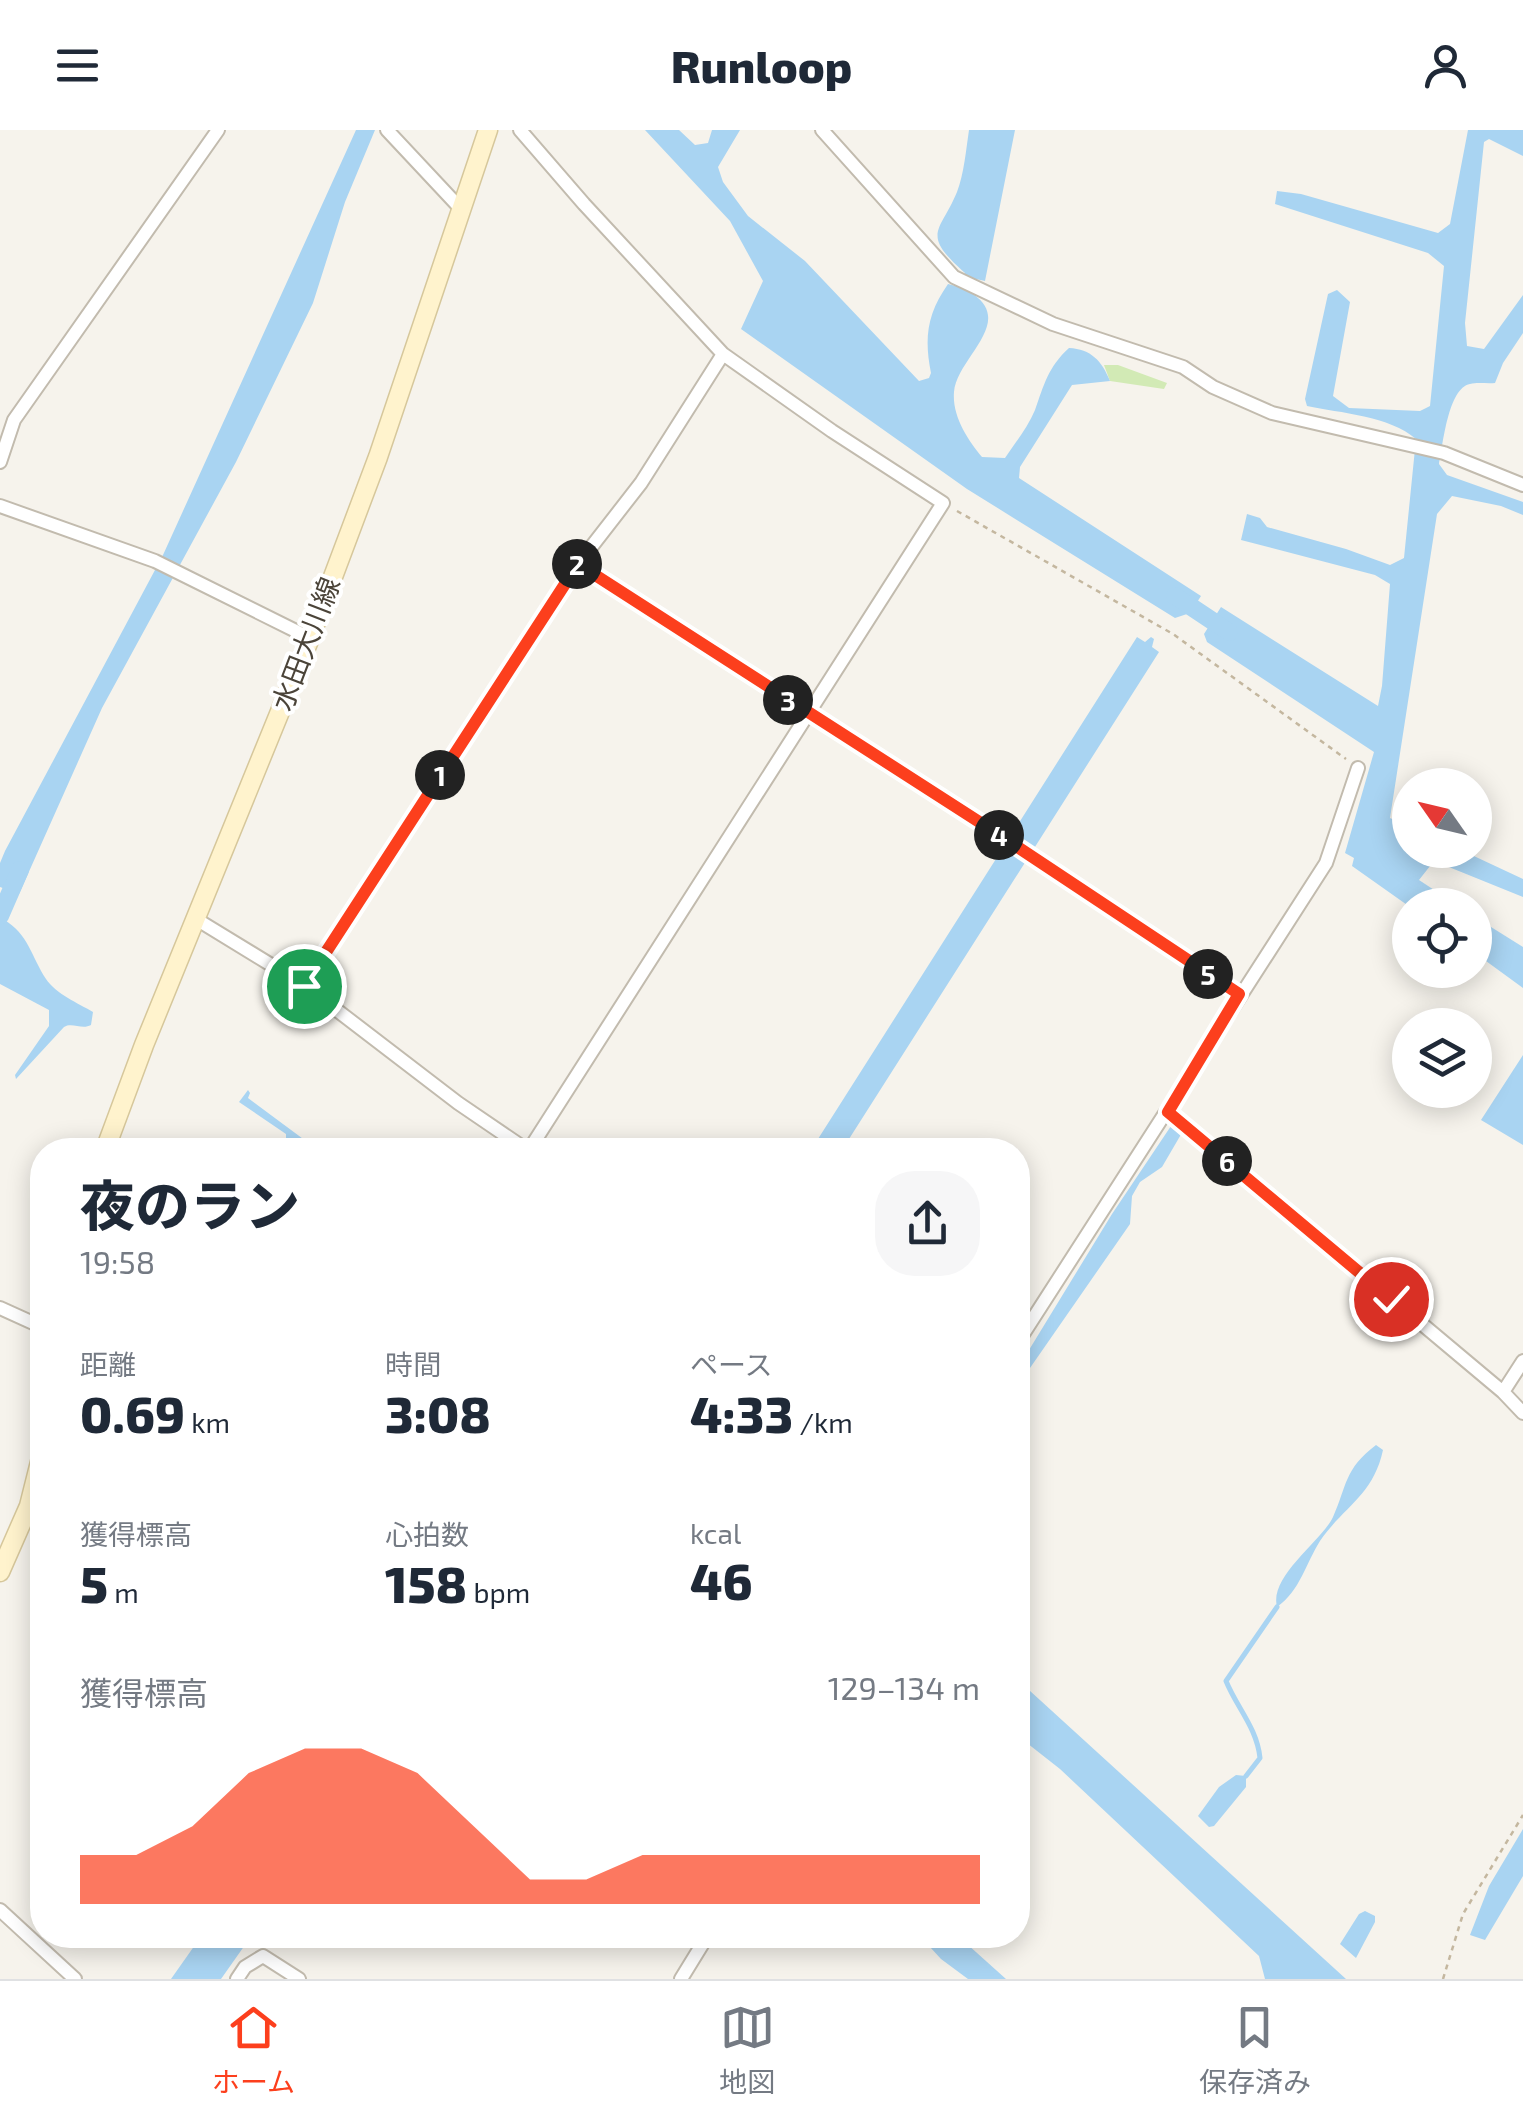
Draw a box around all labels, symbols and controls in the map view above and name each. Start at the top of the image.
icon: menu [50,38,105,93]
text: Runloop [671,38,852,92]
icon: person [1418,38,1473,93]
pin: 2 [552,539,602,589]
text: 2 [569,547,585,581]
street label: 水田大川線 [264,572,346,715]
pin: 3 [763,675,813,725]
text: 3 [780,683,796,717]
pin: 1 [415,750,465,800]
text: 1 [434,758,446,792]
north arrow [1392,768,1492,868]
map controls [1392,768,1492,1108]
pin: 4 [974,810,1024,860]
text: 4 [990,818,1008,852]
button: locate [1392,888,1492,988]
pin [262,944,347,1029]
pin: 5 [1183,949,1233,999]
text: 5 [1200,957,1216,991]
icon: arrive [277,959,332,1014]
button: layers [1392,1008,1492,1108]
pin: 6 [1202,1136,1252,1186]
text: 6 [1219,1144,1235,1178]
text: 夜のラン [80,1171,300,1237]
button: share [875,1171,980,1276]
text: 19:58 [80,1242,155,1280]
pin [1349,1257,1434,1342]
icon: check [1364,1272,1419,1327]
text: 距離 [80,1347,136,1381]
text: 時間 [385,1347,441,1381]
text: ペース [690,1347,773,1381]
text: 0.69 [80,1383,185,1443]
text: 3:08 [385,1383,491,1443]
text: 4:33 [690,1383,793,1443]
text: km [185,1405,230,1439]
text: /km [793,1405,853,1439]
text: kcal [690,1516,741,1550]
text: 獲得標高 [80,1517,192,1551]
text: 心拍数 [385,1517,469,1551]
text: 46 [690,1550,752,1610]
text: 5 [80,1553,108,1613]
text: 158 [385,1553,467,1613]
text: m [108,1575,139,1609]
text: bpm [467,1575,530,1609]
text: 129–134 m [828,1668,980,1706]
text: 獲得標高 [80,1673,208,1711]
tab: ホーム [212,2000,295,2100]
tab: 地図 [719,2000,775,2100]
tab: 保存済み [1199,2000,1311,2100]

